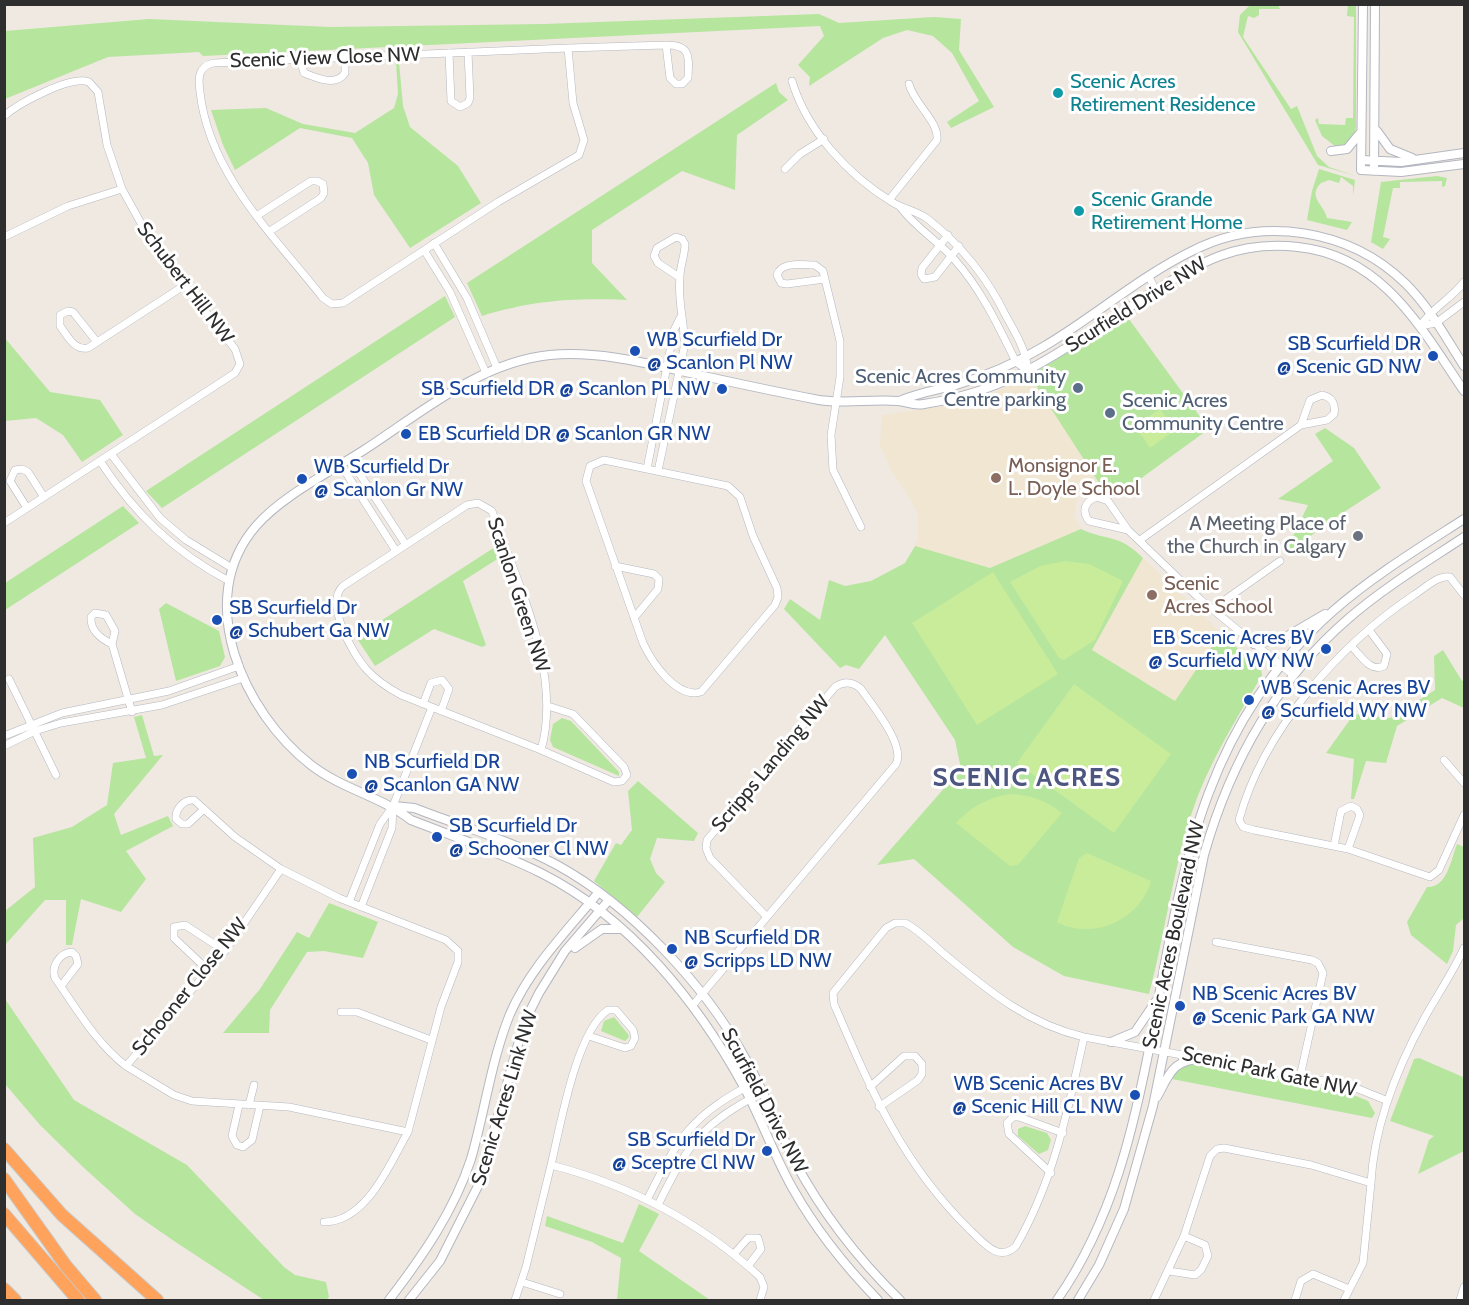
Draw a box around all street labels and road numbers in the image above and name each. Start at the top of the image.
street label: Scenic View Close NW [229,43,421,73]
street label: Schubert Hill NW [131,217,239,349]
street label: Scurfield Drive NW [1061,252,1211,358]
street label: Scanlon Green NW [482,515,554,675]
street label: Scripps Landing NW [707,691,835,837]
street label: Scenic Acres Boulevard NW [1138,819,1210,1051]
street label: Schooner Close NW [127,913,253,1061]
street label: Scenic Acres Link NW [467,1007,543,1189]
street label: Scurfield Drive NW [716,1024,812,1178]
street label: Scenic Park Gate NW [1180,1042,1358,1102]

